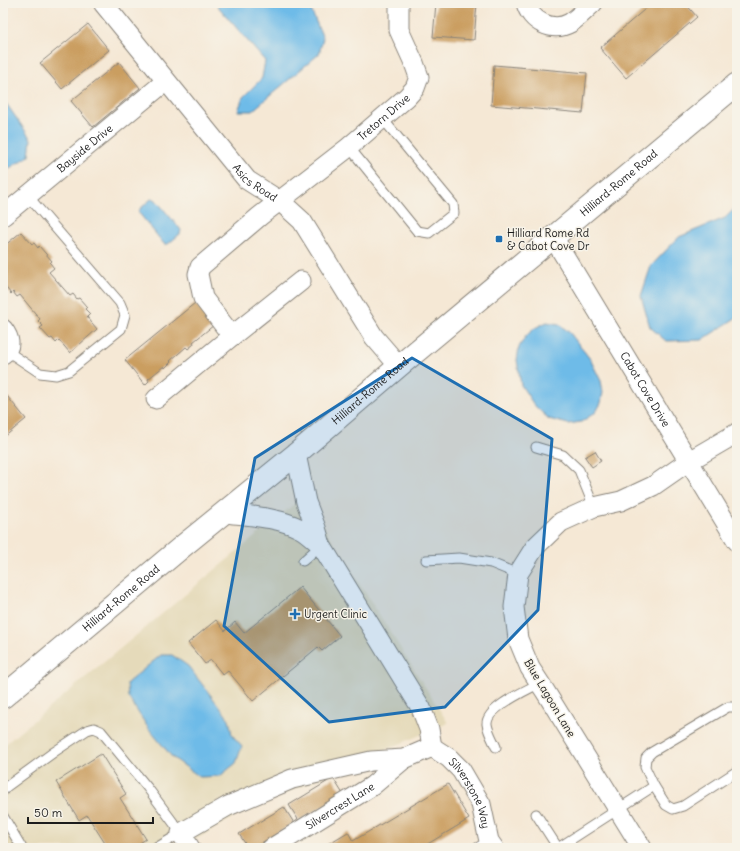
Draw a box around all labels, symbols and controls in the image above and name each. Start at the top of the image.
street label: Tretorn Drive [355,91,413,143]
street label: Bayside Drive [54,121,115,176]
street label: Hilliard-Rome Road [577,146,660,219]
street label: Asics Road [230,161,280,205]
place label: Hilliard Rome Rd & Cabot Cove Dr [507,226,590,253]
marker: Hilliard Rome Rd & Cabot Cove Dr [494,234,504,244]
street label: Cabot Cove Drive [617,349,673,429]
street label: Hilliard-Rome Road [329,354,412,427]
street label: Hilliard-Rome Road [79,561,163,634]
place label: Urgent Clinic [304,607,367,621]
marker: Urgent Clinic [289,608,301,620]
street label: Blue Lagoon Lane [521,656,579,740]
street label: Silverstone Way [446,755,493,830]
street label: Silvercrest Lane [303,779,377,832]
scale bar [28,799,153,825]
text: 50 m [34,805,63,820]

